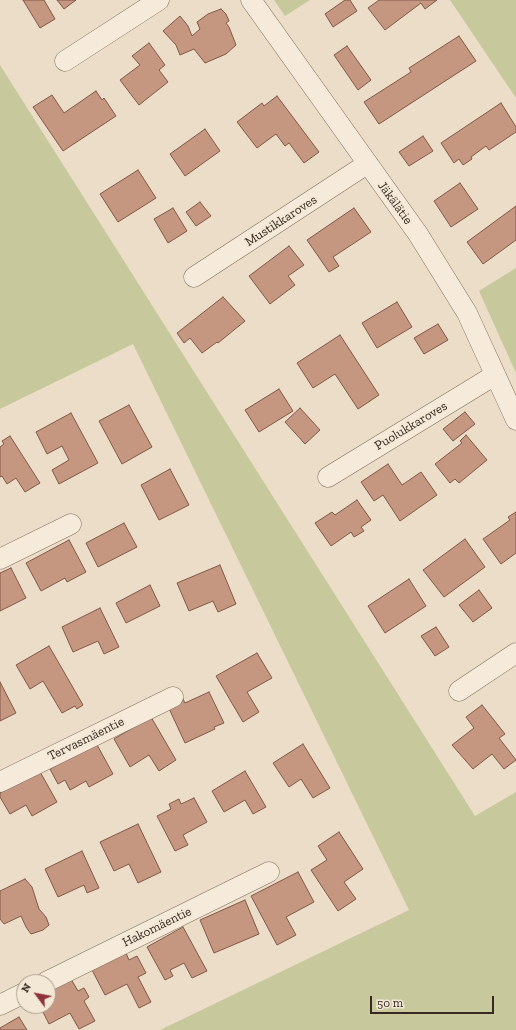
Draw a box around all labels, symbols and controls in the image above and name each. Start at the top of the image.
street label: Jäkälätie [374,179,416,227]
street label: Mustikkaroves [242,192,320,250]
street label: Puolukkaroves [372,398,450,454]
street label: Tervasmäentie [45,714,127,764]
street label: Hakomäentie [120,904,194,950]
north arrow [16,974,56,1014]
text: N [19,981,34,995]
scale bar [372,988,496,1014]
text: 50 m [377,996,403,1010]

